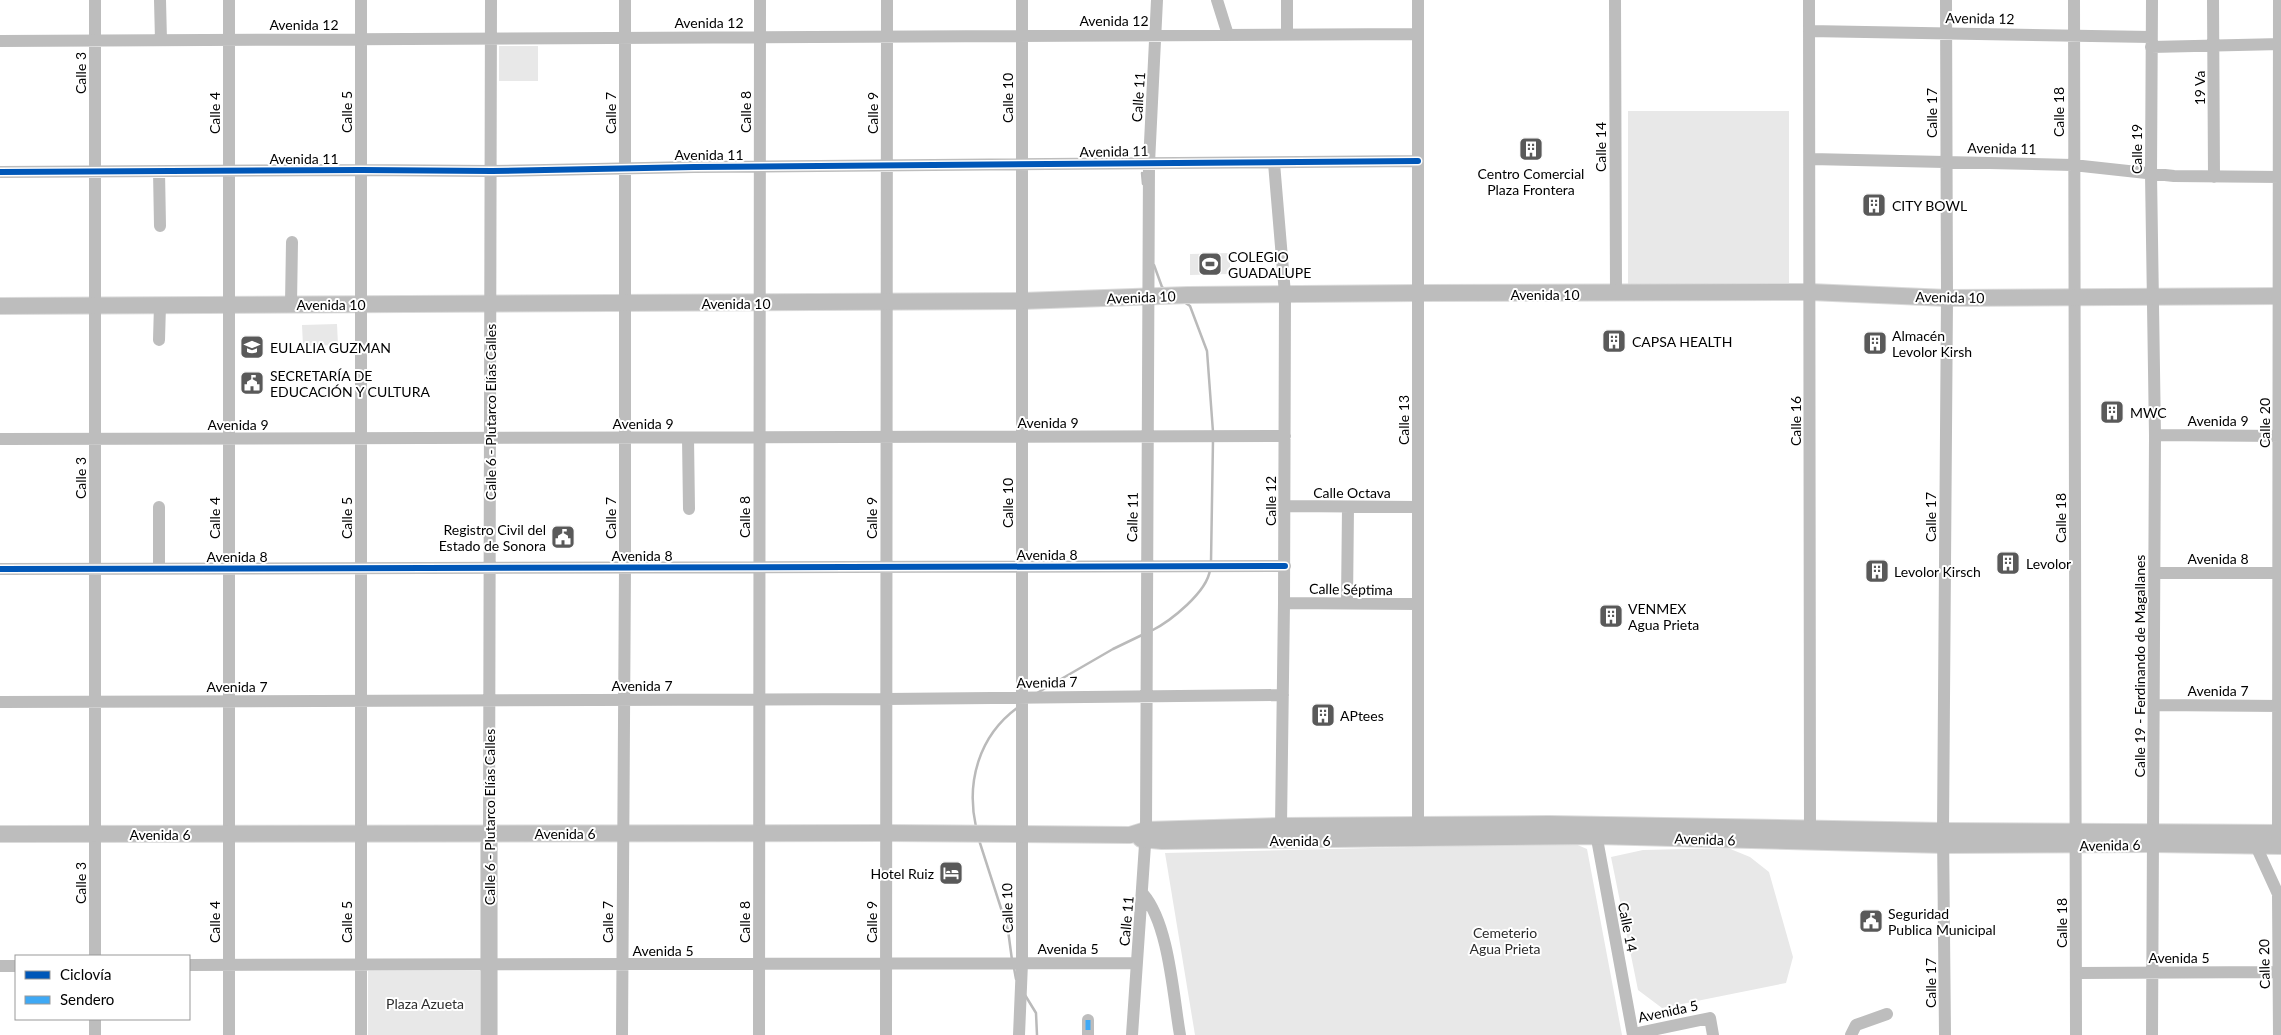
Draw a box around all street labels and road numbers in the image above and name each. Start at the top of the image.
street label: Avenida 12 [1945,9,2015,27]
street label: Avenida 12 [1079,12,1149,29]
street label: Avenida 12 [674,14,744,31]
street label: Avenida 12 [269,16,339,33]
street label: Calle 3 [72,52,89,94]
street label: Calle 11 [1128,71,1148,123]
street label: 19 Va [2191,71,2208,105]
street label: Calle 10 [999,73,1016,123]
street label: Calle 18 [2050,87,2067,137]
street label: Calle 17 [1923,88,1940,138]
street label: Calle 5 [338,91,355,133]
street label: Calle 8 [737,91,754,133]
street label: Calle 4 [206,92,223,134]
street label: Calle 7 [602,92,619,134]
street label: Calle 9 [864,92,881,134]
street label: Calle 14 [1592,122,1609,172]
street label: Calle 19 [2128,124,2145,174]
street label: Avenida 11 [1967,139,2037,157]
street label: Avenida 11 [1079,142,1149,160]
street label: Avenida 11 [674,146,744,163]
street label: Avenida 11 [269,150,339,167]
street label: Avenida 10 [1510,286,1580,303]
street label: Avenida 10 [1106,287,1176,307]
street label: Avenida 10 [1915,288,1985,306]
street label: Avenida 10 [701,295,771,312]
street label: Avenida 10 [296,296,366,313]
street label: Calle 6 - Plutarco Elías Calles [482,324,499,500]
street label: Calle 13 [1395,395,1412,445]
street label: Calle 16 [1787,396,1804,446]
street label: Calle 20 [2256,398,2273,448]
street label: Avenida 9 [2187,412,2249,429]
street label: Avenida 9 [1017,414,1079,431]
street label: Avenida 9 [612,415,674,432]
street label: Avenida 9 [207,416,269,433]
street label: Calle 3 [72,457,89,499]
street label: Calle 12 [1262,476,1279,526]
street label: Calle 10 [999,478,1016,528]
street label: Calle Octava [1313,484,1391,501]
street label: Calle 11 [1123,492,1141,542]
street label: Calle 17 [1922,492,1939,542]
street label: Calle 18 [2052,493,2069,543]
street label: Calle 8 [736,496,753,538]
street label: Calle 4 [206,497,223,539]
street label: Calle 5 [338,497,355,539]
street label: Calle 7 [602,497,619,539]
street label: Calle 9 [863,497,880,539]
street label: Avenida 8 [1016,546,1078,563]
street label: Avenida 8 [611,547,673,564]
street label: Avenida 8 [206,548,268,565]
street label: Avenida 8 [2187,550,2249,567]
street label: Calle 19 - Ferdinando de Magallanes [2131,555,2148,777]
street label: Calle Séptima [1309,580,1393,598]
street label: Avenida 7 [1016,673,1078,691]
street label: Avenida 7 [611,677,673,694]
street label: Avenida 7 [206,678,268,695]
street label: Avenida 7 [2187,682,2249,699]
street label: Calle 6 - Plutarco Elías Calles [481,729,498,905]
street label: Avenida 6 [534,825,596,842]
street label: Avenida 6 [129,826,191,843]
street label: Avenida 6 [1674,829,1736,849]
street label: Avenida 6 [1269,832,1331,849]
street label: Avenida 6 [2079,836,2141,854]
street label: Calle 3 [72,862,89,904]
street label: Calle 10 [998,883,1016,933]
street label: Calle 11 [1115,895,1137,947]
street label: Calle 18 [2053,898,2070,948]
street label: Calle 4 [206,901,223,943]
street label: Calle 5 [338,901,355,943]
street label: Calle 7 [599,901,616,943]
street label: Calle 8 [736,901,753,943]
street label: Calle 9 [863,901,880,943]
street label: Calle 14 [1615,901,1641,953]
street label: Calle 20 [2255,939,2273,989]
street label: Avenida 5 [1037,940,1099,957]
street label: Avenida 5 [632,942,694,959]
street label: Avenida 5 [2148,949,2210,966]
street label: Calle 17 [1922,958,1939,1008]
street label: Avenida 5 [1636,996,1700,1026]

